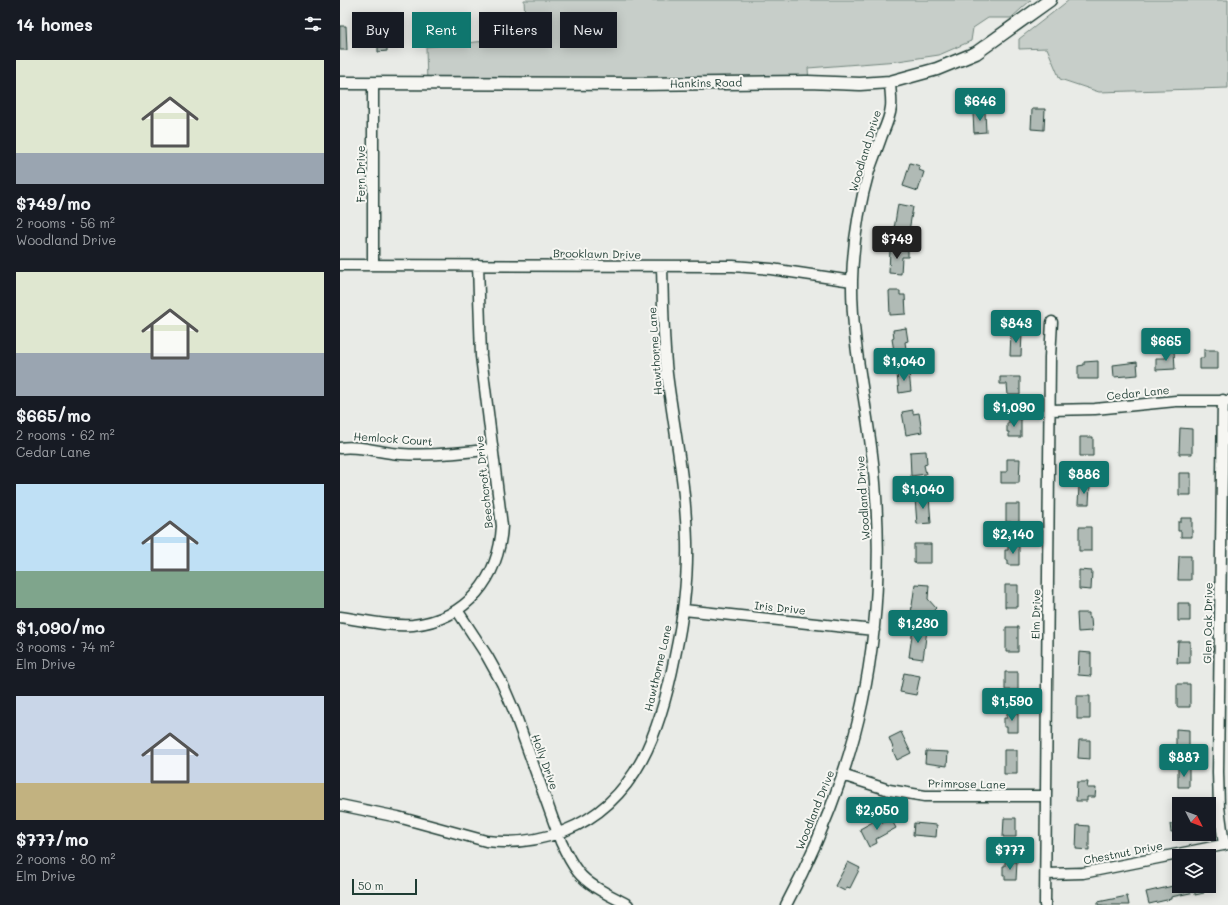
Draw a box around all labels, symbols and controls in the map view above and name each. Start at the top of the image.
chip: Buy [352,12,404,48]
chip: Rent [412,12,471,48]
chip: Filters [479,12,552,48]
chip: New [560,12,617,48]
text: 14 homes [16,13,93,35]
icon: filters [302,13,324,35]
street label: Hankins Road [670,74,742,91]
icon: home [134,86,206,158]
pin: $646 [956,88,1004,122]
text: $646 [964,92,996,109]
street label: Woodland Drive [845,108,884,194]
street label: Fern Drive [353,145,368,203]
text: $749/mo [16,192,91,214]
text: 2 rooms · 56 m² [16,214,115,231]
pin: $749 [873,226,921,260]
text: $749 [881,230,913,247]
text: Woodland Drive [16,231,116,248]
street label: Brooklawn Drive [553,245,641,262]
icon: home [134,298,206,370]
street label: Hawthorne Lane [644,306,665,396]
pin: $843 [992,310,1040,344]
text: $843 [1000,314,1032,331]
pin: $665 [1142,328,1190,362]
text: $665 [1150,332,1182,349]
pin: $1,040 [871,348,937,382]
text: $1,040 [883,352,925,369]
street label: Cedar Lane [1106,382,1170,403]
pin: $1,090 [981,394,1047,428]
text: $1,090 [993,398,1035,415]
text: $665/mo [16,404,91,426]
text: 2 rooms · 62 m² [16,426,115,443]
street label: Hemlock Court [353,428,433,449]
street label: Beechcroft Drive [471,435,496,529]
text: Cedar Lane [16,443,91,460]
street label: Woodland Drive [852,455,873,541]
pin: $886 [1060,461,1108,495]
text: $886 [1068,465,1100,482]
pin: $1,040 [890,476,956,510]
text: $1,040 [902,480,944,497]
icon: home [134,510,206,582]
pin: $2,140 [980,521,1046,555]
text: $2,140 [992,525,1034,542]
street label: Glen Oak Drive [1199,582,1216,664]
street label: Elm Drive [1028,588,1043,639]
street label: Iris Drive [754,597,807,618]
pin: $1,230 [885,610,951,644]
text: $1,230 [897,614,939,631]
text: $1,090/mo [16,616,105,638]
street label: Hawthorne Lane [640,623,675,713]
text: 3 rooms · 74 m² [16,638,115,655]
text: Elm Drive [16,655,76,672]
pin: $1,590 [979,688,1045,722]
text: $1,590 [991,692,1033,709]
icon: home [134,722,206,794]
street label: Holly Drive [528,732,563,792]
pin: $887 [1160,744,1208,778]
text: $887 [1168,748,1200,765]
street label: Woodland Drive [792,767,837,852]
street label: Primrose Lane [928,775,1006,792]
pin: $2,050 [844,797,910,831]
north arrow [1172,797,1216,841]
map controls [1172,797,1216,893]
text: $2,050 [855,801,899,818]
text: $777/mo [16,828,89,850]
pin: $777 [986,837,1034,871]
street label: Chestnut Drive [1082,837,1164,868]
text: $777 [995,841,1025,858]
button: layers [1172,849,1216,893]
text: 2 rooms · 80 m² [16,850,115,867]
text: Elm Drive [16,867,76,884]
scale bar [352,877,417,896]
text: 50 m [358,878,384,893]

